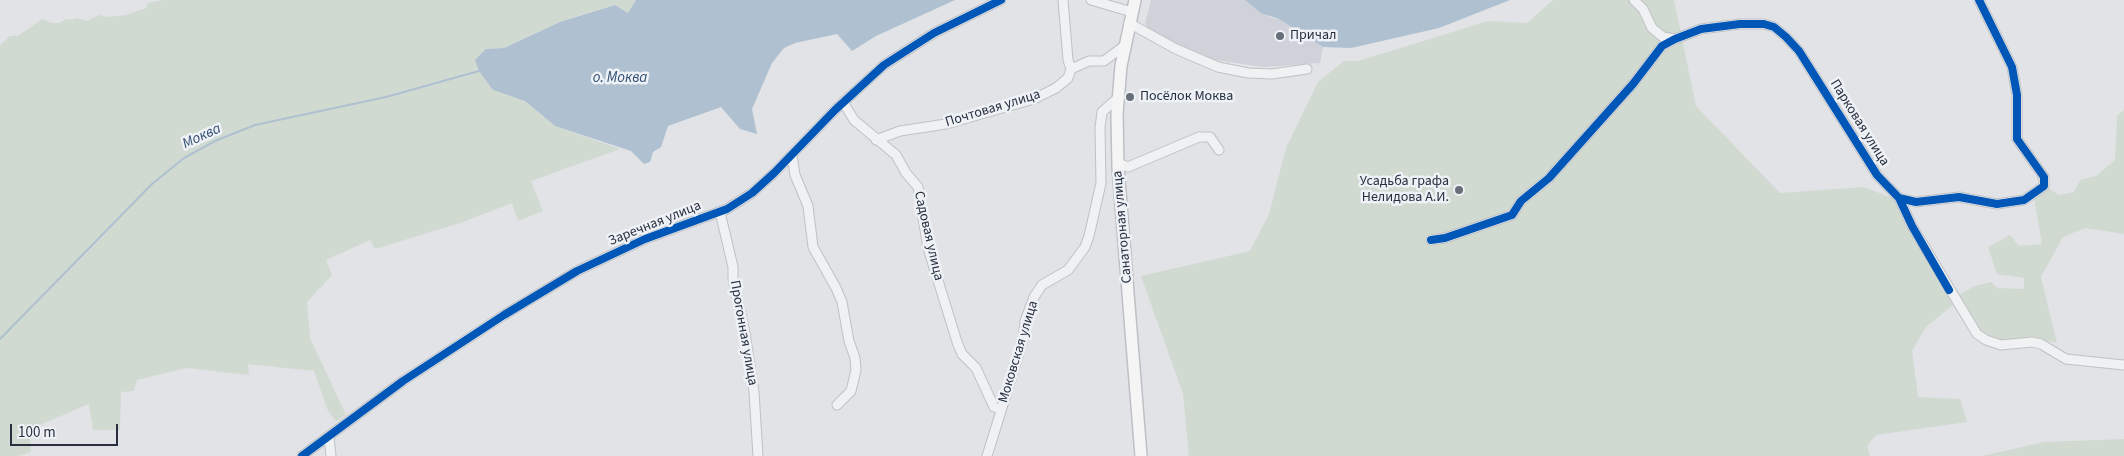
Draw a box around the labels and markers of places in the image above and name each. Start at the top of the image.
place label: Причал [1290,28,1336,44]
marker: Причал [1274,30,1286,42]
place label: Посёлок Моква [1140,89,1233,105]
marker: Посёлок Моква [1124,91,1136,103]
place label: Усадьба графа Нелидова А.И. [1360,174,1449,206]
marker: Усадьба графа Нелидова А.И. [1453,184,1465,196]

